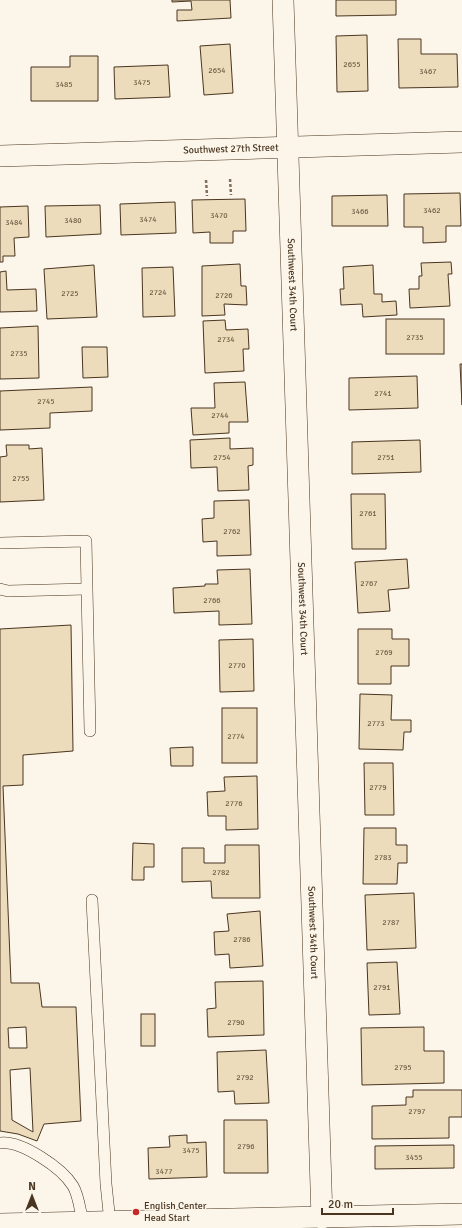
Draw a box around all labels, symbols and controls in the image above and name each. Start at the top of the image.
house number: 2655 [343,59,361,69]
house number: 2654 [208,65,226,75]
house number: 3467 [419,66,437,76]
house number: 3475 [133,77,151,87]
house number: 3485 [55,79,73,89]
street label: Southwest 27th Street [183,142,279,156]
house number: 3462 [423,205,441,215]
house number: 3466 [351,206,369,216]
house number: 3470 [210,210,228,220]
house number: 3474 [139,214,157,224]
house number: 3480 [64,215,82,225]
house number: 3484 [5,217,23,227]
street label: Southwest 34th Court [285,238,300,332]
house number: 2724 [149,287,167,297]
house number: 2725 [61,288,79,298]
house number: 2726 [215,290,233,300]
house number: 2735 [406,332,424,342]
house number: 2734 [217,334,235,344]
house number: 2735 [10,348,28,358]
house number: 2741 [374,388,392,398]
house number: 2745 [37,396,55,406]
house number: 2744 [211,410,229,420]
house number: 2754 [213,452,231,462]
house number: 2751 [377,452,395,462]
house number: 2755 [12,473,30,483]
house number: 2761 [359,508,377,518]
house number: 2762 [223,526,241,536]
street label: Southwest 34th Court [295,562,310,656]
house number: 2767 [360,578,378,588]
house number: 2766 [203,595,221,605]
house number: 2769 [375,647,393,657]
house number: 2770 [228,660,246,670]
house number: 2773 [367,718,385,728]
house number: 2774 [227,731,245,741]
house number: 2779 [369,782,387,792]
house number: 2776 [225,798,243,808]
house number: 2783 [374,852,392,862]
house number: 2782 [212,867,230,877]
street label: Southwest 34th Court [305,886,320,980]
house number: 2787 [382,917,400,927]
house number: 2786 [233,934,251,944]
house number: 2791 [373,982,391,992]
house number: 2790 [227,1017,245,1027]
house number: 2795 [394,1062,412,1072]
house number: 2792 [236,1072,254,1082]
house number: 2797 [408,1106,426,1116]
house number: 2796 [237,1141,255,1151]
house number: 3475 [182,1145,200,1155]
house number: 3455 [405,1152,423,1162]
house number: 3477 [155,1166,173,1176]
north arrow [12,1176,52,1216]
text: N [28,1180,36,1193]
scale bar [322,1190,393,1216]
text: 20 m [328,1197,353,1212]
place label: English Center Head Start [144,1200,207,1224]
marker: English Center Head Start [131,1207,141,1217]

